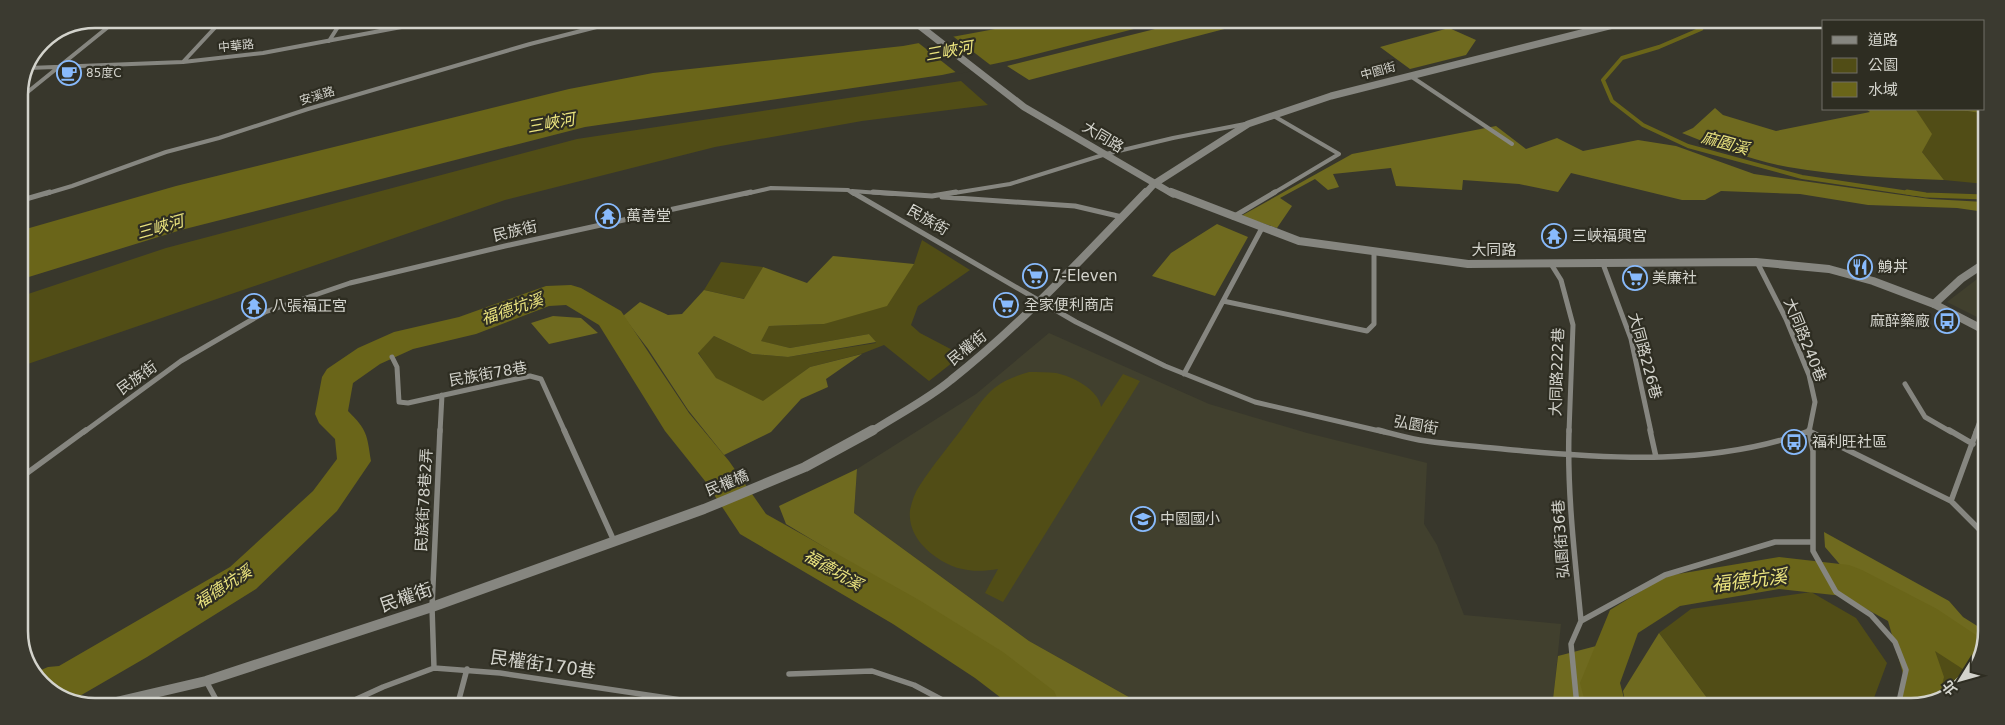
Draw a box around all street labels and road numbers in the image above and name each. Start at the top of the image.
street label: 中華路 [217,37,255,55]
street label: 中園街 [1359,60,1397,82]
street label: 安溪路 [298,84,336,108]
street label: 大同路 [1079,118,1127,156]
street label: 民族街 [904,201,952,239]
street label: 民族街 [491,217,539,245]
street label: 大同路 [1471,241,1517,259]
street label: 大同路240巷 [1780,296,1830,384]
street label: 大同路226巷 [1625,311,1665,401]
street label: 民權街 [944,327,990,369]
street label: 大同路222巷 [1546,327,1568,417]
street label: 民族街 [114,357,160,399]
street label: 民族街78巷 [447,358,529,390]
street label: 弘園街 [1392,412,1440,438]
street label: 民族街78巷2弄 [412,448,436,552]
street label: 民權橋 [703,466,751,500]
street label: 弘園街36巷 [1549,499,1573,579]
street label: 民權街 [377,578,435,616]
street label: 民權街170巷 [489,646,597,682]

